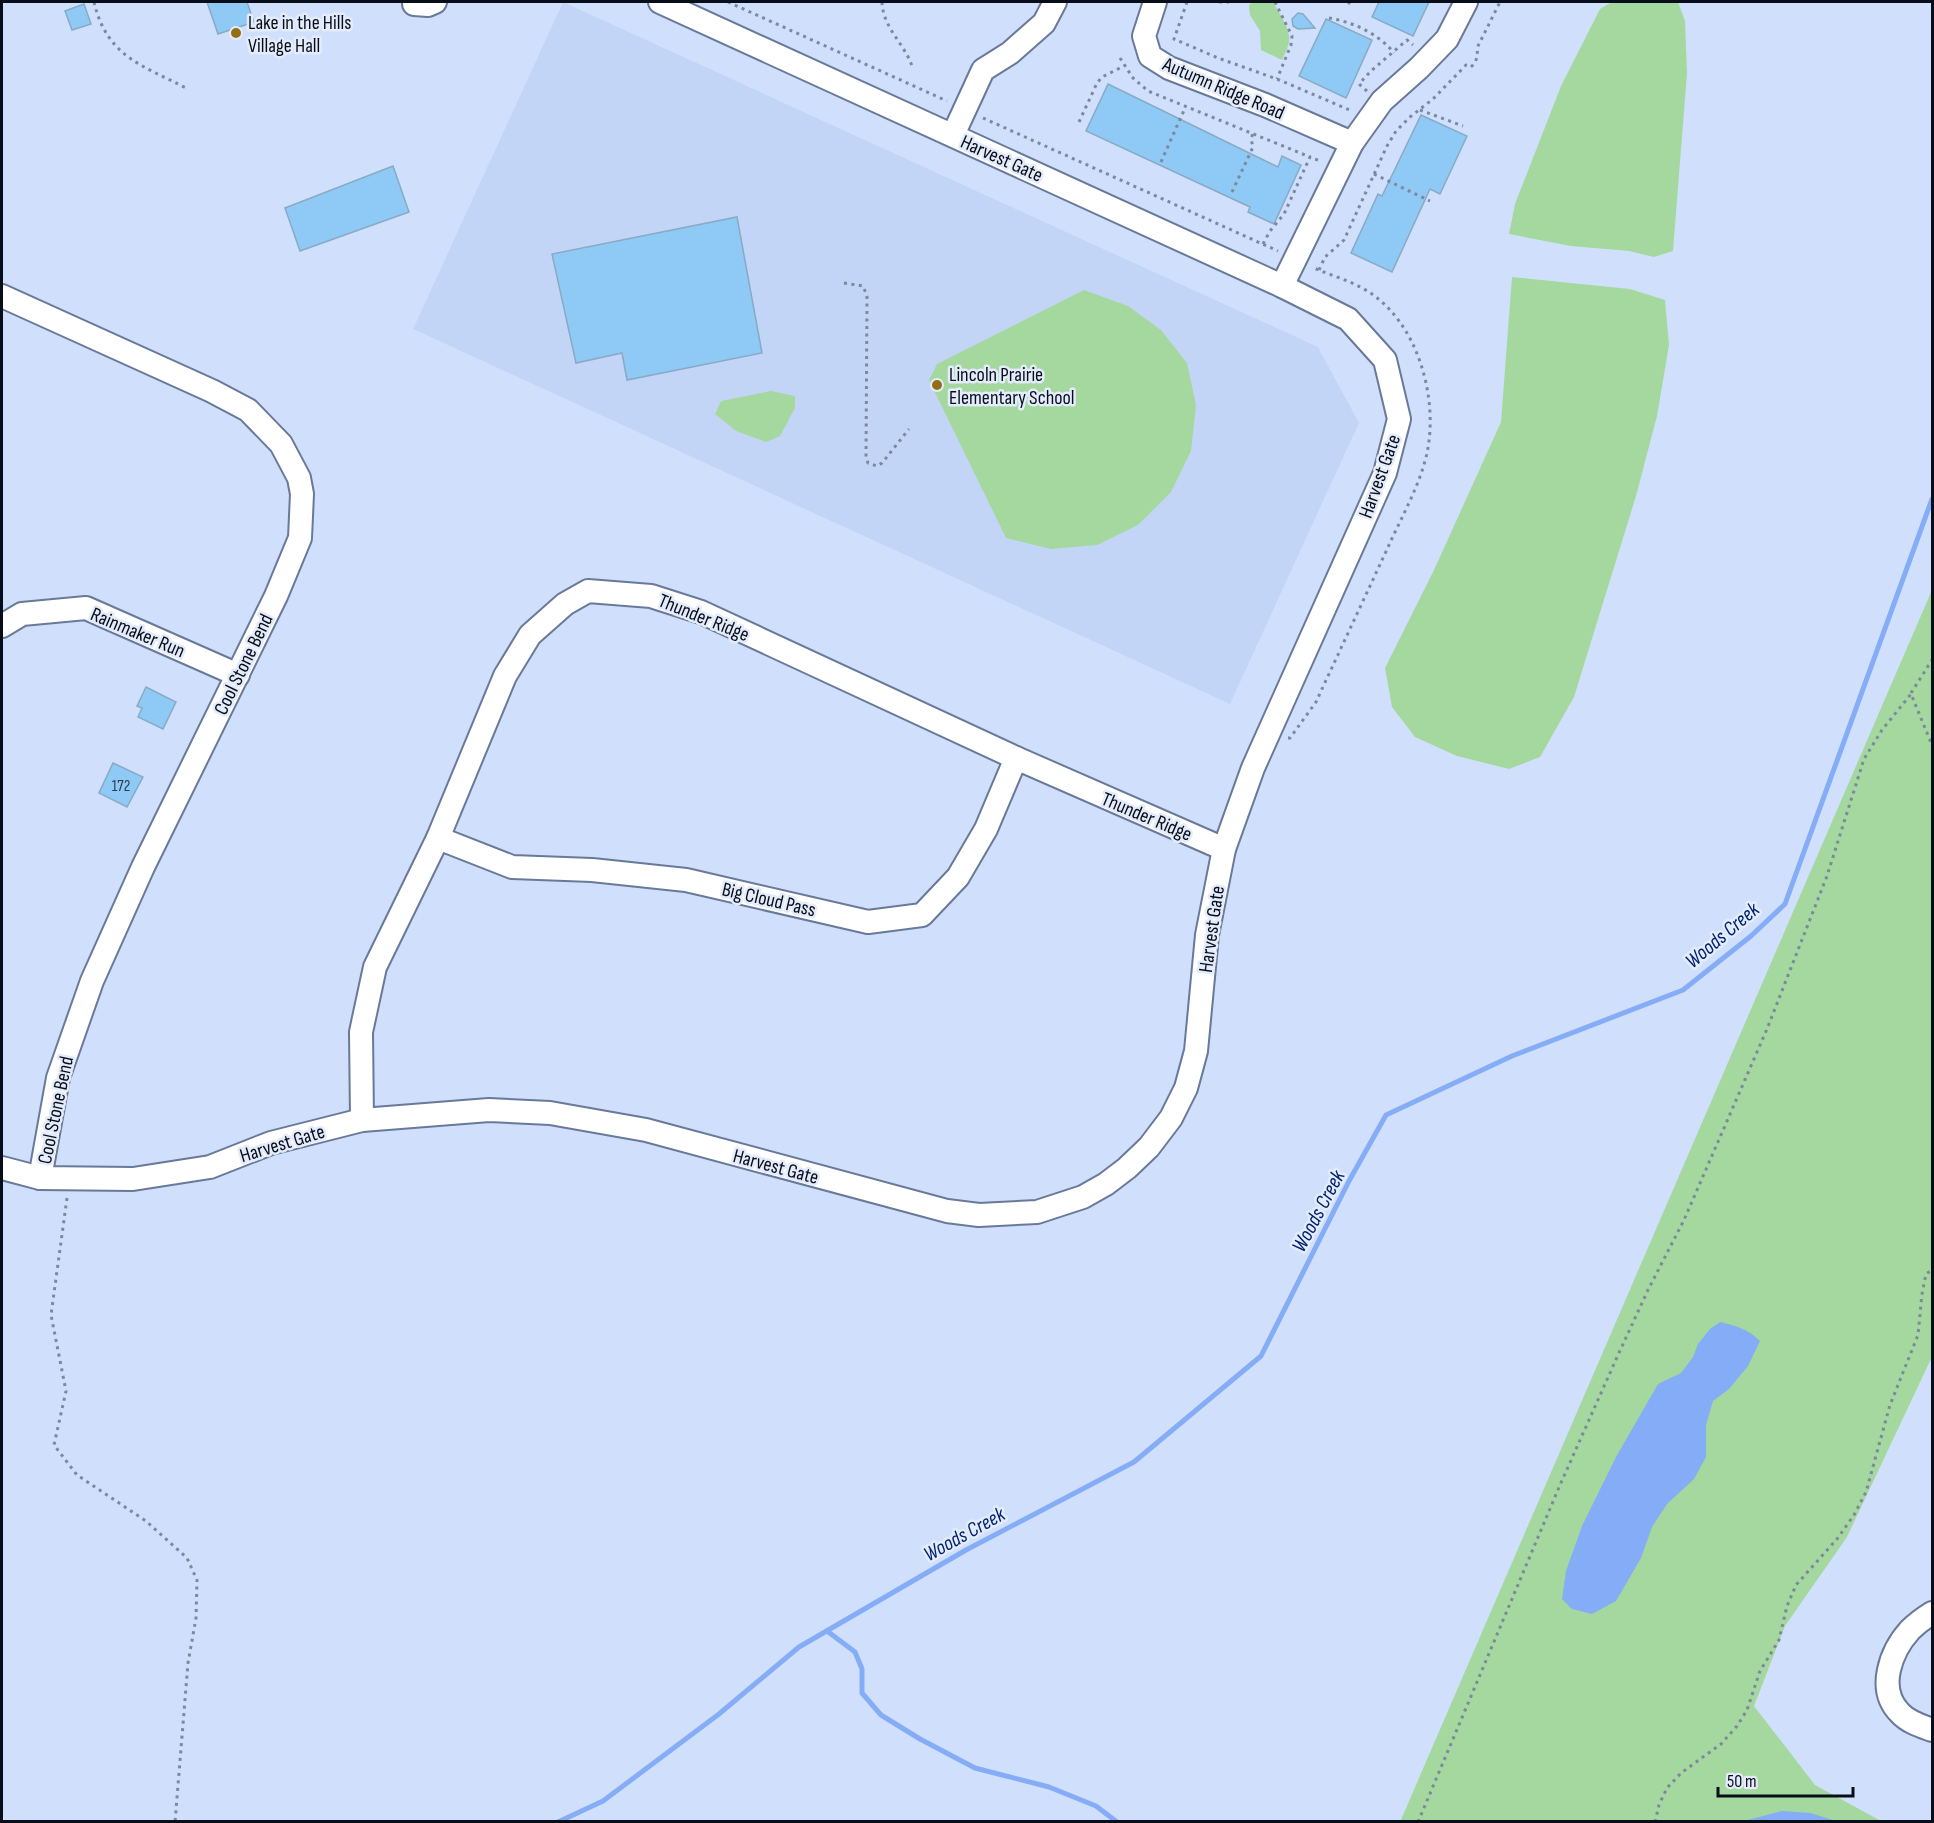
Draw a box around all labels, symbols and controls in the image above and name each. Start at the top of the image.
place label: Lake in the Hills Village Hall [248,11,351,58]
marker: Lake in the Hills Village Hall [229,26,243,40]
street label: Autumn Ridge Road [1158,52,1288,125]
street label: Harvest Gate [957,130,1046,188]
place label: Lincoln Prairie Elementary School [949,363,1075,410]
marker: Lincoln Prairie Elementary School [930,378,944,392]
street label: Harvest Gate [1354,431,1406,522]
street label: Thunder Ridge [655,589,753,647]
street label: Rainmaker Run [87,602,188,663]
street label: Cool Stone Bend [209,610,279,719]
house number: 172 [112,777,130,796]
street label: Thunder Ridge [1098,787,1195,847]
street label: Big Cloud Pass [720,878,818,922]
street label: Harvest Gate [1194,884,1230,974]
water label: Woods Creek [1680,896,1765,974]
street label: Cool Stone Bend [33,1054,79,1166]
street label: Harvest Gate [237,1120,328,1168]
street label: Harvest Gate [730,1144,821,1190]
water label: Woods Creek [1286,1165,1351,1256]
water label: Woods Creek [919,1501,1010,1567]
scale bar [1718,1760,1853,1798]
text: 50 m [1727,1771,1757,1792]

